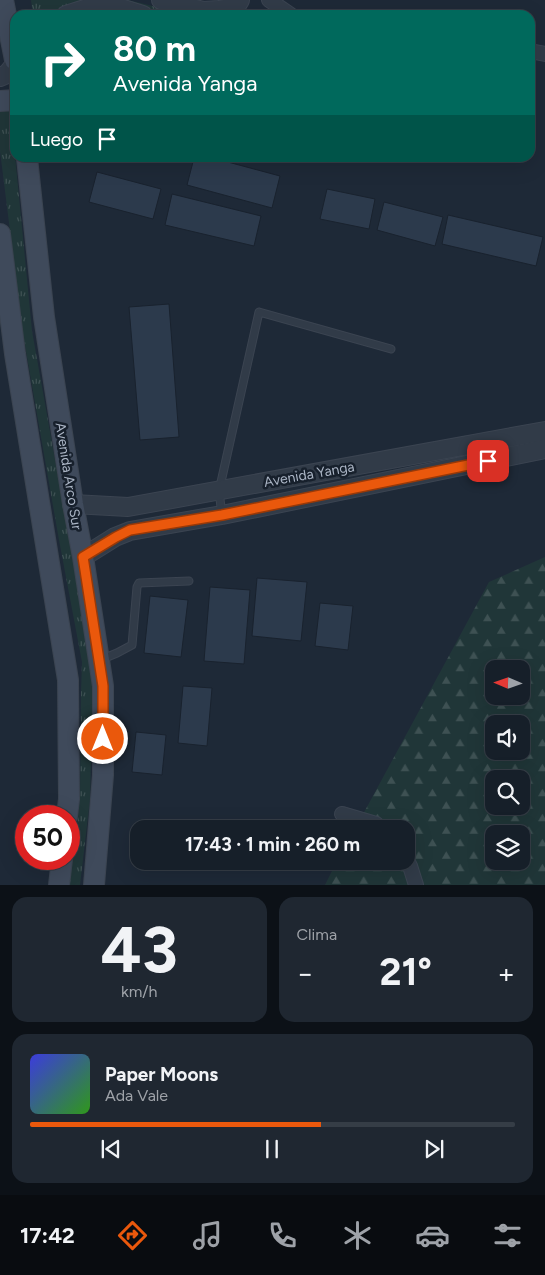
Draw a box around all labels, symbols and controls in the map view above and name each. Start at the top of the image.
text: 80 m [113,28,196,70]
icon: right [30,30,95,95]
text: Avenida Yanga [113,70,257,97]
icon: arrive [93,125,121,153]
text: Luego [30,128,83,151]
street label: Avenida Arco Sur [52,421,85,531]
pin [467,440,509,482]
icon: arrive [474,447,502,475]
street label: Avenida Yanga [262,458,356,491]
north arrow [485,660,530,705]
map controls [485,660,530,870]
position arrow [76,712,128,764]
button: sound [485,715,530,760]
button: search [485,770,530,815]
speed limit sign: 50 [15,805,80,870]
button: layers [485,825,530,870]
text: 17:43 · 1 min · 260 m [185,833,360,856]
text: 43 [101,910,178,988]
text: Clima [297,925,337,944]
text: 21° [380,949,432,995]
text: − [297,956,314,990]
text: + [498,956,515,990]
text: km/h [121,982,158,1001]
text: Paper Moons [105,1063,218,1086]
text: Ada Vale [105,1086,168,1105]
icon: previous [97,1135,125,1163]
icon: pause [258,1135,286,1163]
icon: next [420,1135,448,1163]
icon: directions [115,1218,150,1253]
icon: music [190,1218,225,1253]
icon: phone [265,1218,300,1253]
icon: climate [340,1218,375,1253]
icon: car [415,1218,450,1253]
icon: filters [490,1218,525,1253]
text: 17:42 [20,1222,75,1249]

